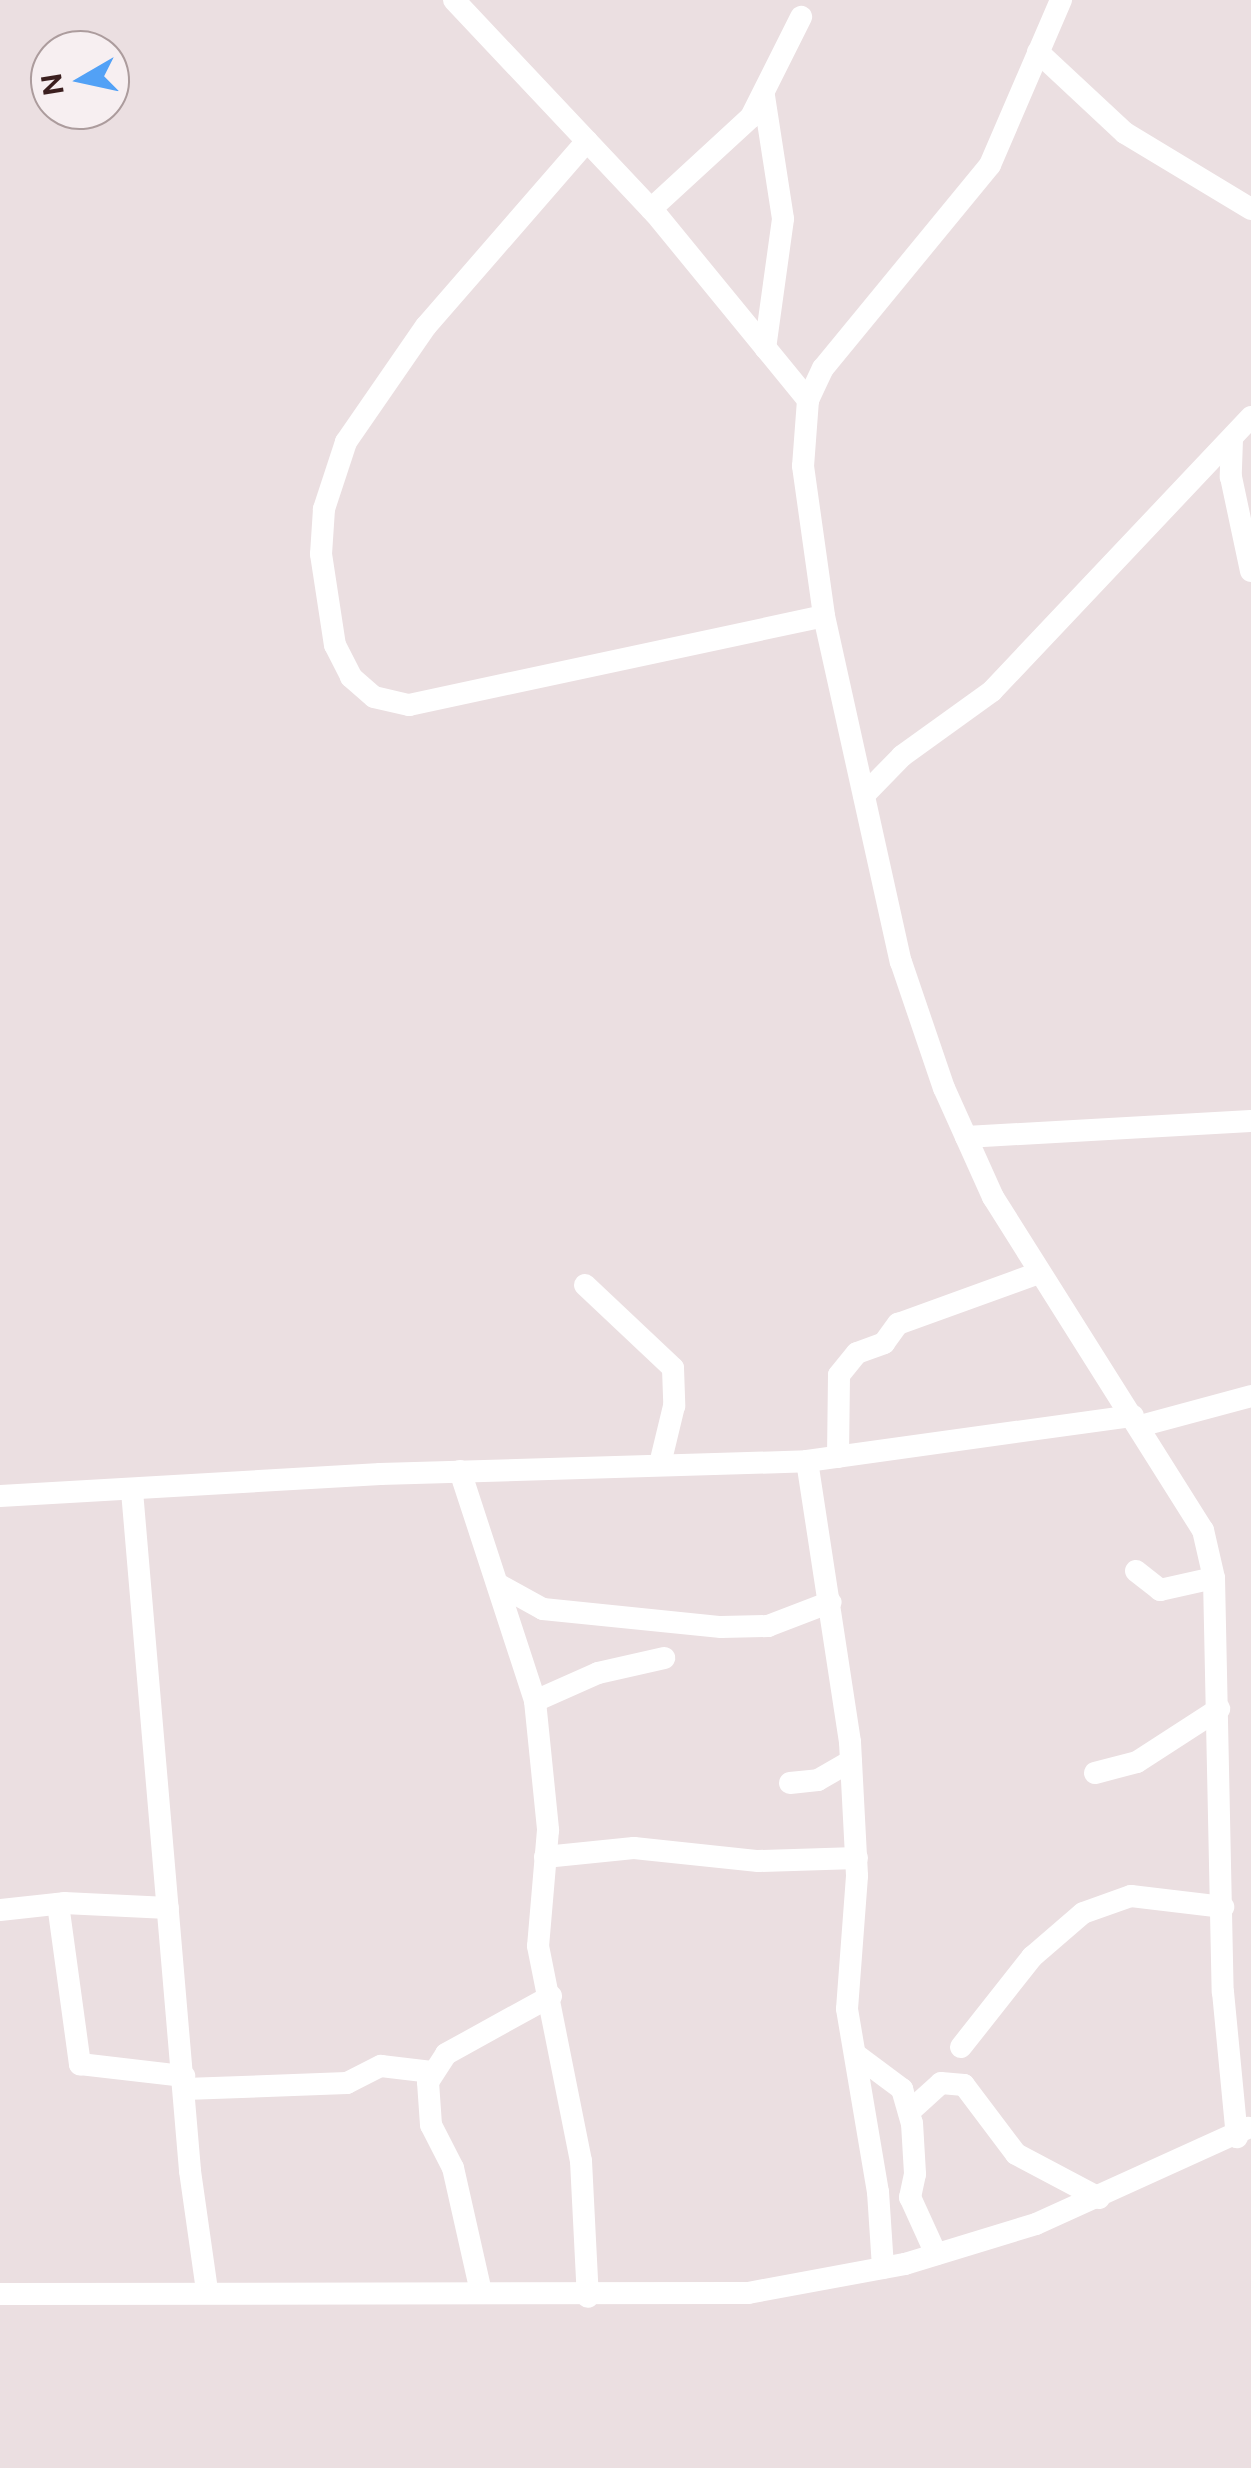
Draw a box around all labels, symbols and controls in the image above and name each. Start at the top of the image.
north arrow [30,30,130,130]
text: N [34,71,70,98]

